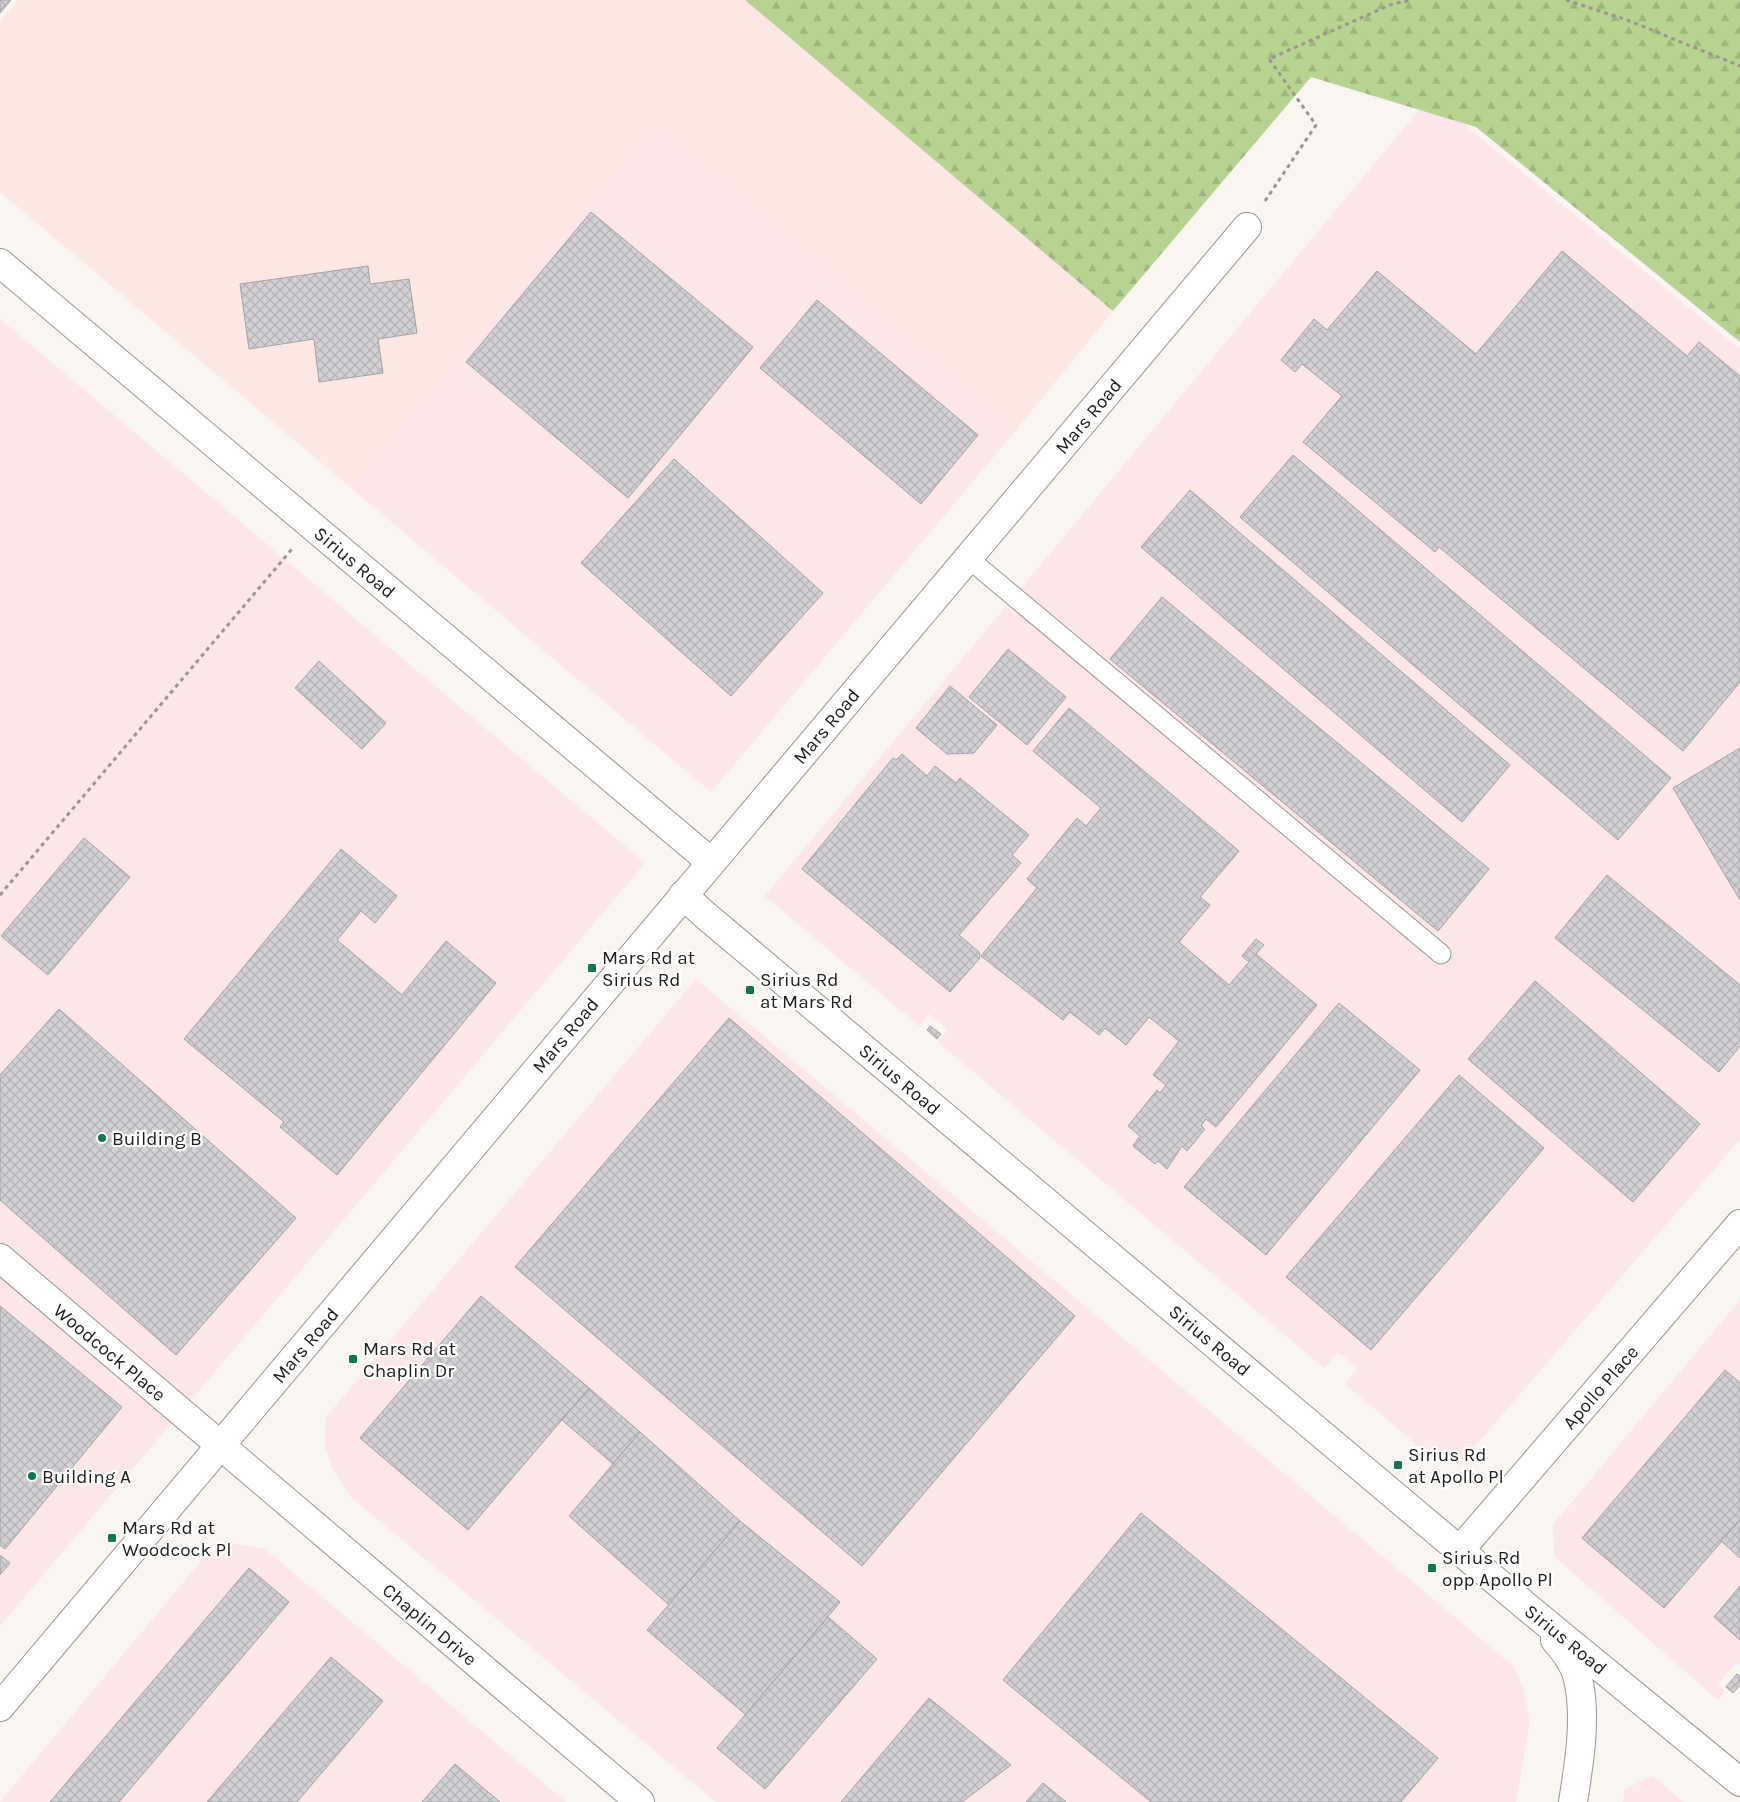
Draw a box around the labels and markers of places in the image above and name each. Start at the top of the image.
place label: Mars Rd at Sirius Rd [602,947,695,991]
marker: Mars Rd at Sirius Rd [586,962,598,974]
place label: Sirius Rd at Mars Rd [760,969,853,1013]
marker: Sirius Rd at Mars Rd [744,984,756,996]
place label: Building B [112,1128,202,1150]
marker: Building B [96,1132,108,1144]
place label: Mars Rd at Chaplin Dr [363,1338,456,1382]
marker: Mars Rd at Chaplin Dr [347,1353,359,1365]
place label: Sirius Rd at Apollo Pl [1408,1444,1504,1488]
marker: Sirius Rd at Apollo Pl [1392,1459,1404,1471]
place label: Building A [42,1466,131,1488]
marker: Building A [26,1470,38,1482]
place label: Mars Rd at Woodcock Pl [122,1517,231,1561]
marker: Mars Rd at Woodcock Pl [106,1532,118,1544]
place label: Sirius Rd opp Apollo Pl [1442,1547,1553,1591]
marker: Sirius Rd opp Apollo Pl [1426,1562,1438,1574]

